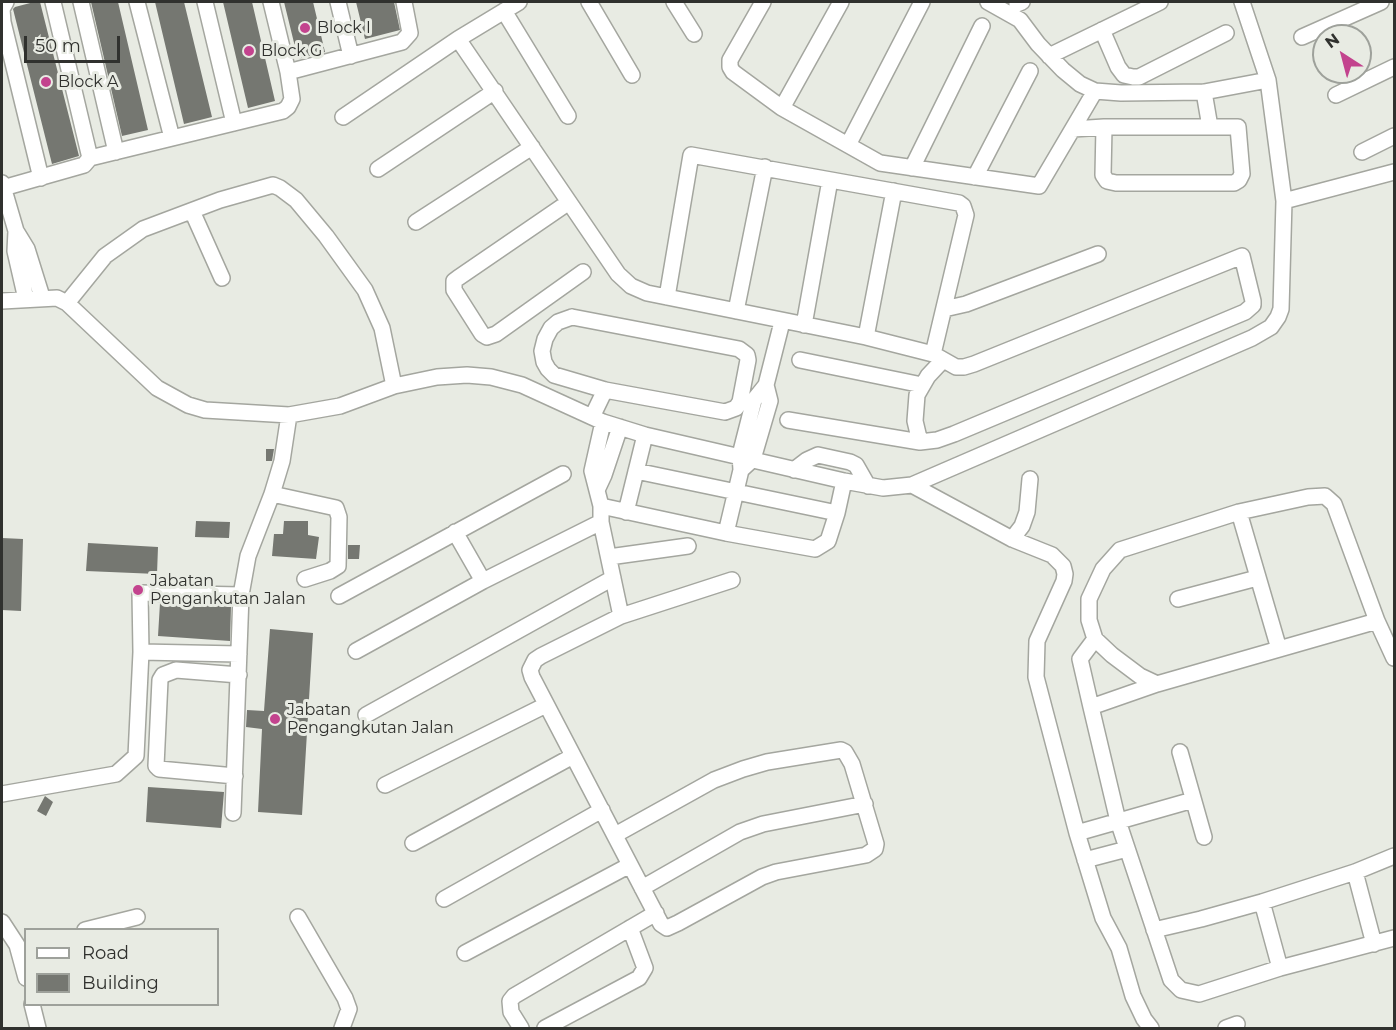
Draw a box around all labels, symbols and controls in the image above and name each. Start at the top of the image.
place label: Block I [317,18,371,38]
marker: Block I [298,21,312,35]
scale bar [27,24,123,62]
north arrow [1312,24,1372,84]
text: N [1321,29,1343,52]
text: 50 m [35,35,81,57]
place label: Block G [261,41,322,61]
marker: Block G [242,44,256,58]
place label: Block A [58,72,119,92]
marker: Block A [39,75,53,89]
place label: Jabatan Pengankutan Jalan [150,571,306,609]
marker: Jabatan Pengankutan Jalan [131,583,145,597]
place label: Jabatan Pengangkutan Jalan [287,700,454,738]
marker: Jabatan Pengangkutan Jalan [268,712,282,726]
legend [24,928,219,1006]
text: Road [82,942,129,964]
text: Building [82,972,159,994]

